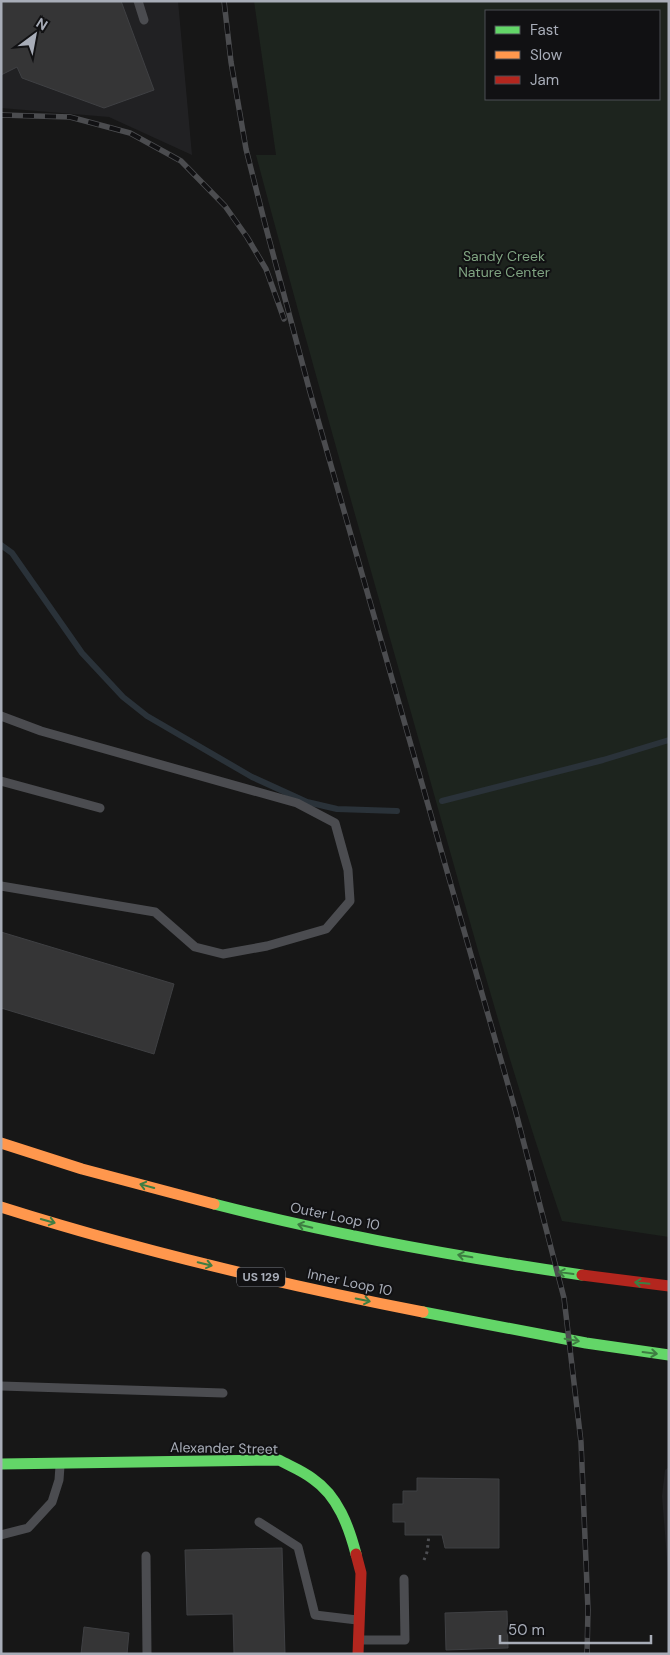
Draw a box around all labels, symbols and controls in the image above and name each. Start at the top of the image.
north arrow [10,10,60,60]
legend [485,10,660,100]
text: N [33,14,51,34]
text: Fast [530,20,559,40]
text: Slow [530,45,563,65]
text: Jam [530,70,559,90]
park label: Sandy Creek Nature Center [458,247,550,281]
one-way arrow [140,1181,156,1190]
street label: Outer Loop 10 [289,1198,381,1234]
one-way arrow [40,1216,56,1226]
one-way arrow [297,1221,313,1230]
one-way arrow [457,1251,473,1261]
one-way arrow [196,1260,212,1269]
street label: Inner Loop 10 [306,1264,394,1300]
road number: US 129 [237,1268,285,1286]
one-way arrow [559,1268,575,1278]
one-way arrow [634,1278,650,1288]
one-way arrow [355,1296,371,1305]
one-way arrow [564,1336,580,1346]
one-way arrow [641,1348,657,1358]
street label: Alexander Street [170,1438,278,1458]
scale bar [500,1612,651,1644]
text: 50 m [508,1620,545,1640]

